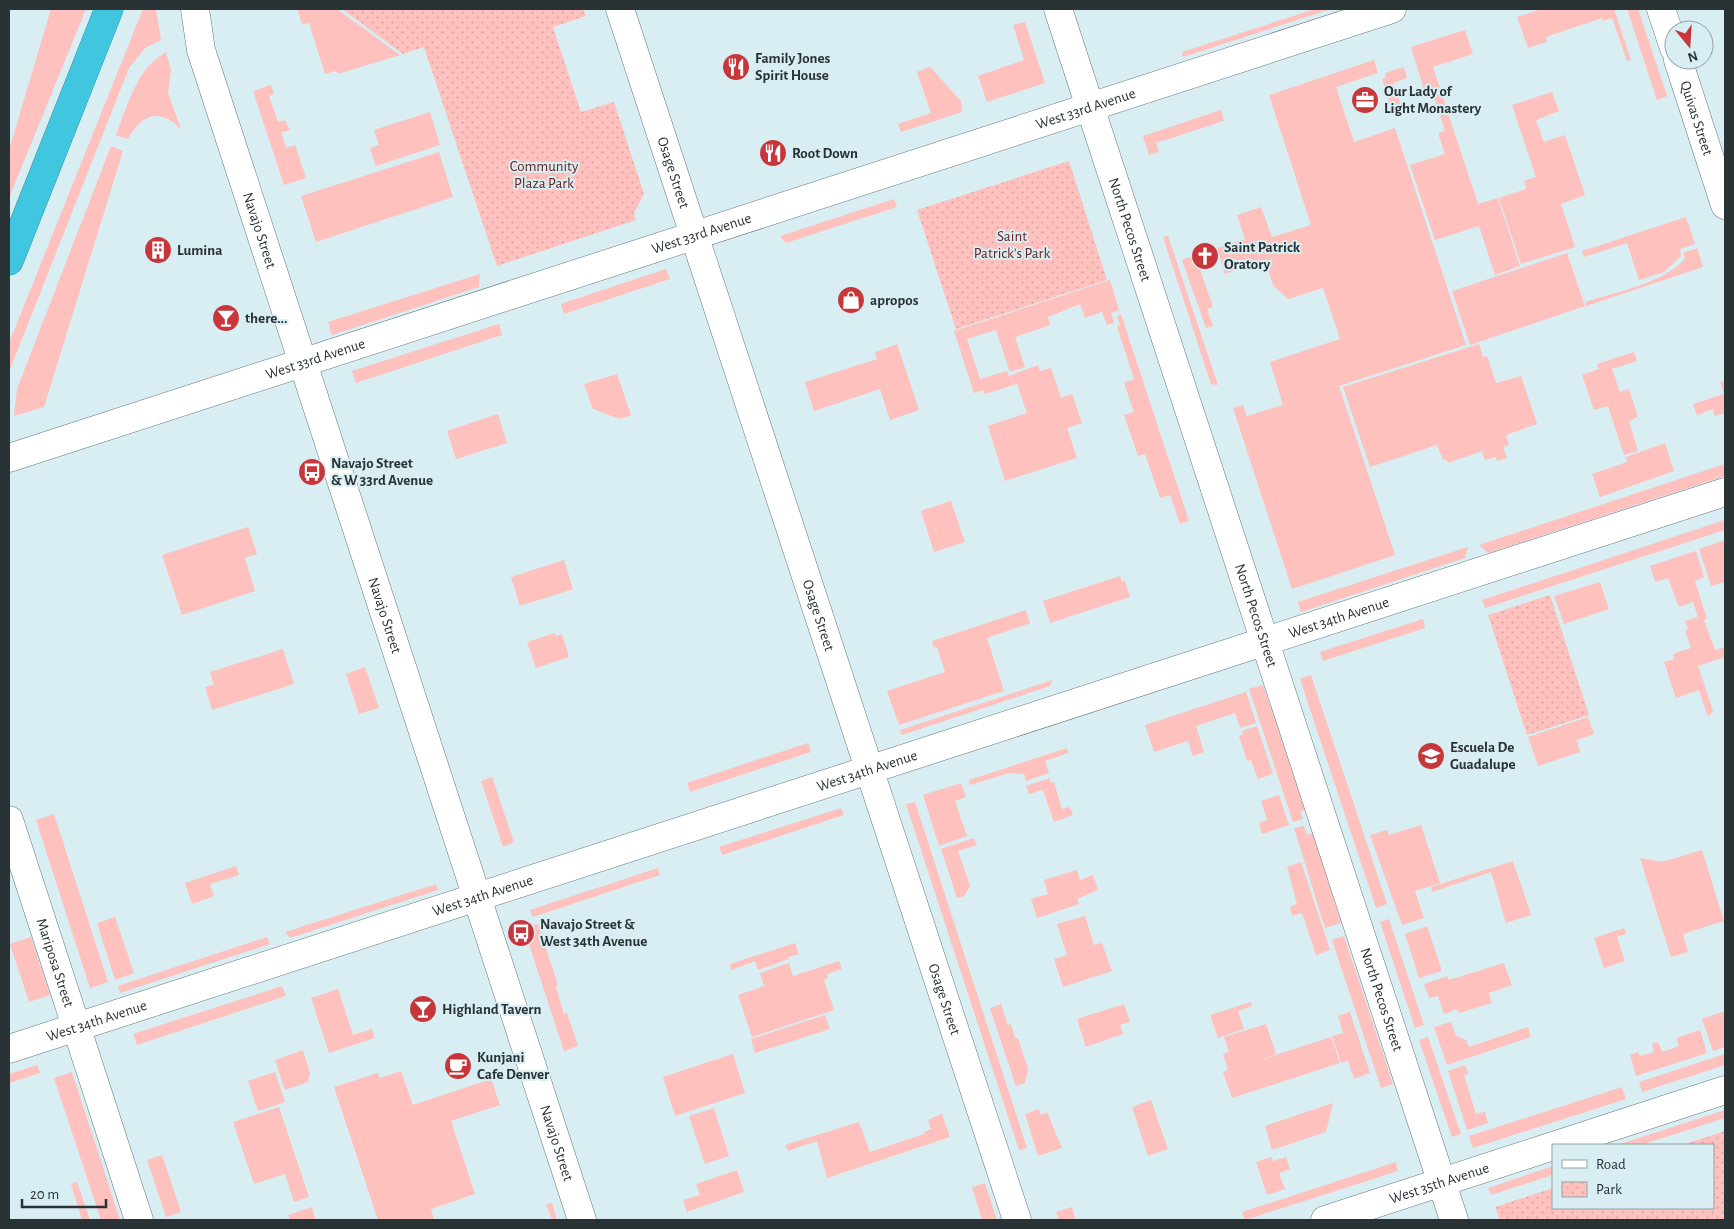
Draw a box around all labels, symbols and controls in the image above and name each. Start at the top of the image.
north arrow [1664,20,1714,70]
text: N [1686,48,1700,65]
place label: Family Jones Spirit House [755,51,831,83]
restaurant icon: Family Jones Spirit House [721,52,751,82]
street label: Quivas Street [1678,79,1716,157]
place label: Our Lady of Light Monastery [1384,84,1482,116]
street label: West 33rd Avenue [1034,85,1137,132]
office icon: Our Lady of Light Monastery [1350,85,1380,115]
street label: Osage Street [655,135,692,210]
restaurant icon: Root Down [758,138,788,168]
place label: Root Down [792,146,858,161]
park label: Community Plaza Park [510,159,579,191]
street label: North Pecos Street [1106,176,1154,283]
street label: Navajo Street [240,190,279,270]
street label: West 33rd Avenue [650,210,753,256]
park label: Saint Patrick's Park [974,229,1050,261]
building icon: Lumina [143,235,173,265]
place label: Saint Patrick Oratory [1224,240,1301,272]
church icon: Saint Patrick Oratory [1190,241,1220,271]
place label: Lumina [177,243,222,258]
shop icon: apropos [836,285,866,315]
place label: apropos [870,293,919,308]
bar icon: there... [211,303,241,333]
place label: there... [245,311,287,326]
street label: West 33rd Avenue [264,335,367,382]
place label: Navajo Street & W 33rd Avenue [331,456,433,488]
bus stop icon: Navajo Street & W 33rd Avenue [297,457,327,487]
street label: North Pecos Street [1232,562,1280,669]
street label: Navajo Street [366,575,405,655]
street label: Osage Street [800,578,837,653]
street label: West 34th Avenue [1287,594,1391,641]
place label: Escuela De Guadalupe [1450,740,1516,772]
school or university icon: Escuela De Guadalupe [1416,741,1446,771]
street label: West 34th Avenue [815,747,919,794]
street label: West 34th Avenue [431,872,535,919]
street label: Mariposa Street [34,916,77,1009]
place label: Navajo Street & West 34th Avenue [540,917,647,949]
bus stop icon: Navajo Street & West 34th Avenue [506,918,536,948]
street label: North Pecos Street [1358,946,1406,1053]
street label: Osage Street [926,962,963,1037]
bar icon: Highland Tavern [408,994,438,1024]
street label: West 34th Avenue [44,997,149,1044]
place label: Highland Tavern [442,1002,542,1017]
place label: Kunjani Cafe Denver [477,1050,550,1082]
cafe icon: Kunjani Cafe Denver [443,1051,473,1081]
street label: Navajo Street [538,1103,576,1183]
legend [1552,1144,1714,1209]
text: Road [1596,1157,1626,1172]
street label: West 35th Avenue [1387,1160,1491,1206]
scale bar [22,1176,106,1208]
text: Park [1596,1182,1622,1197]
text: 20 m [30,1187,59,1202]

